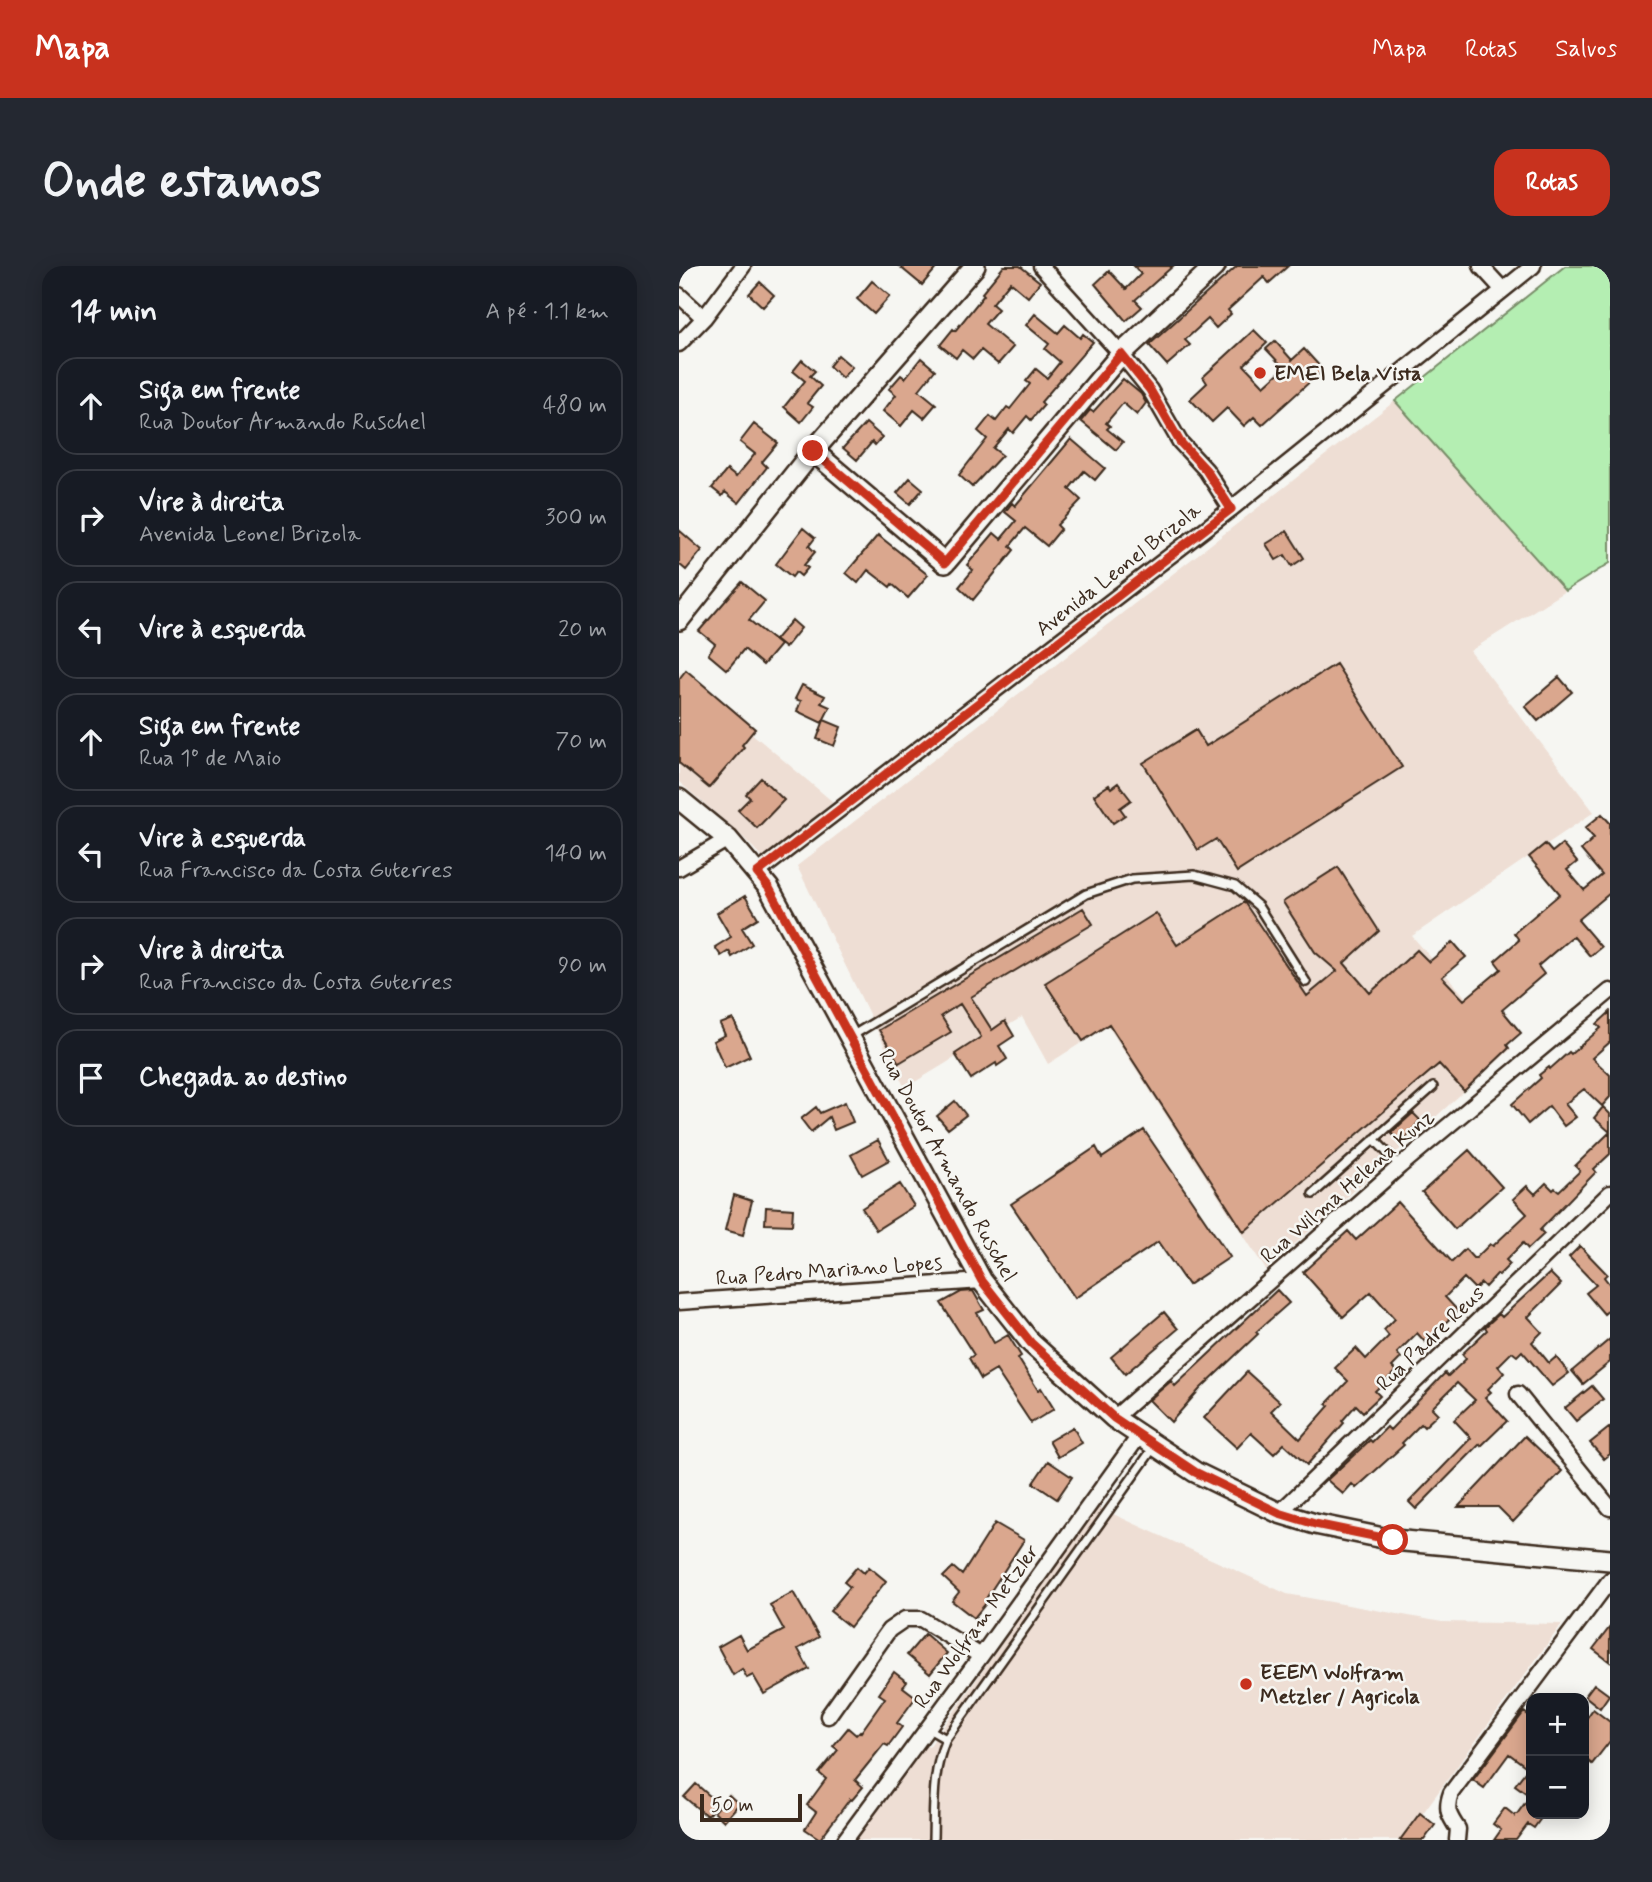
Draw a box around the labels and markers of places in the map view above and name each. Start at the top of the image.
place label: EMEI Bela Vista [1274,360,1422,388]
marker: EMEI Bela Vista [1252,365,1268,381]
place label: EEEM Wolfram Metzler / Agricola [1260,1659,1420,1711]
marker: EEEM Wolfram Metzler / Agricola [1238,1676,1254,1692]

